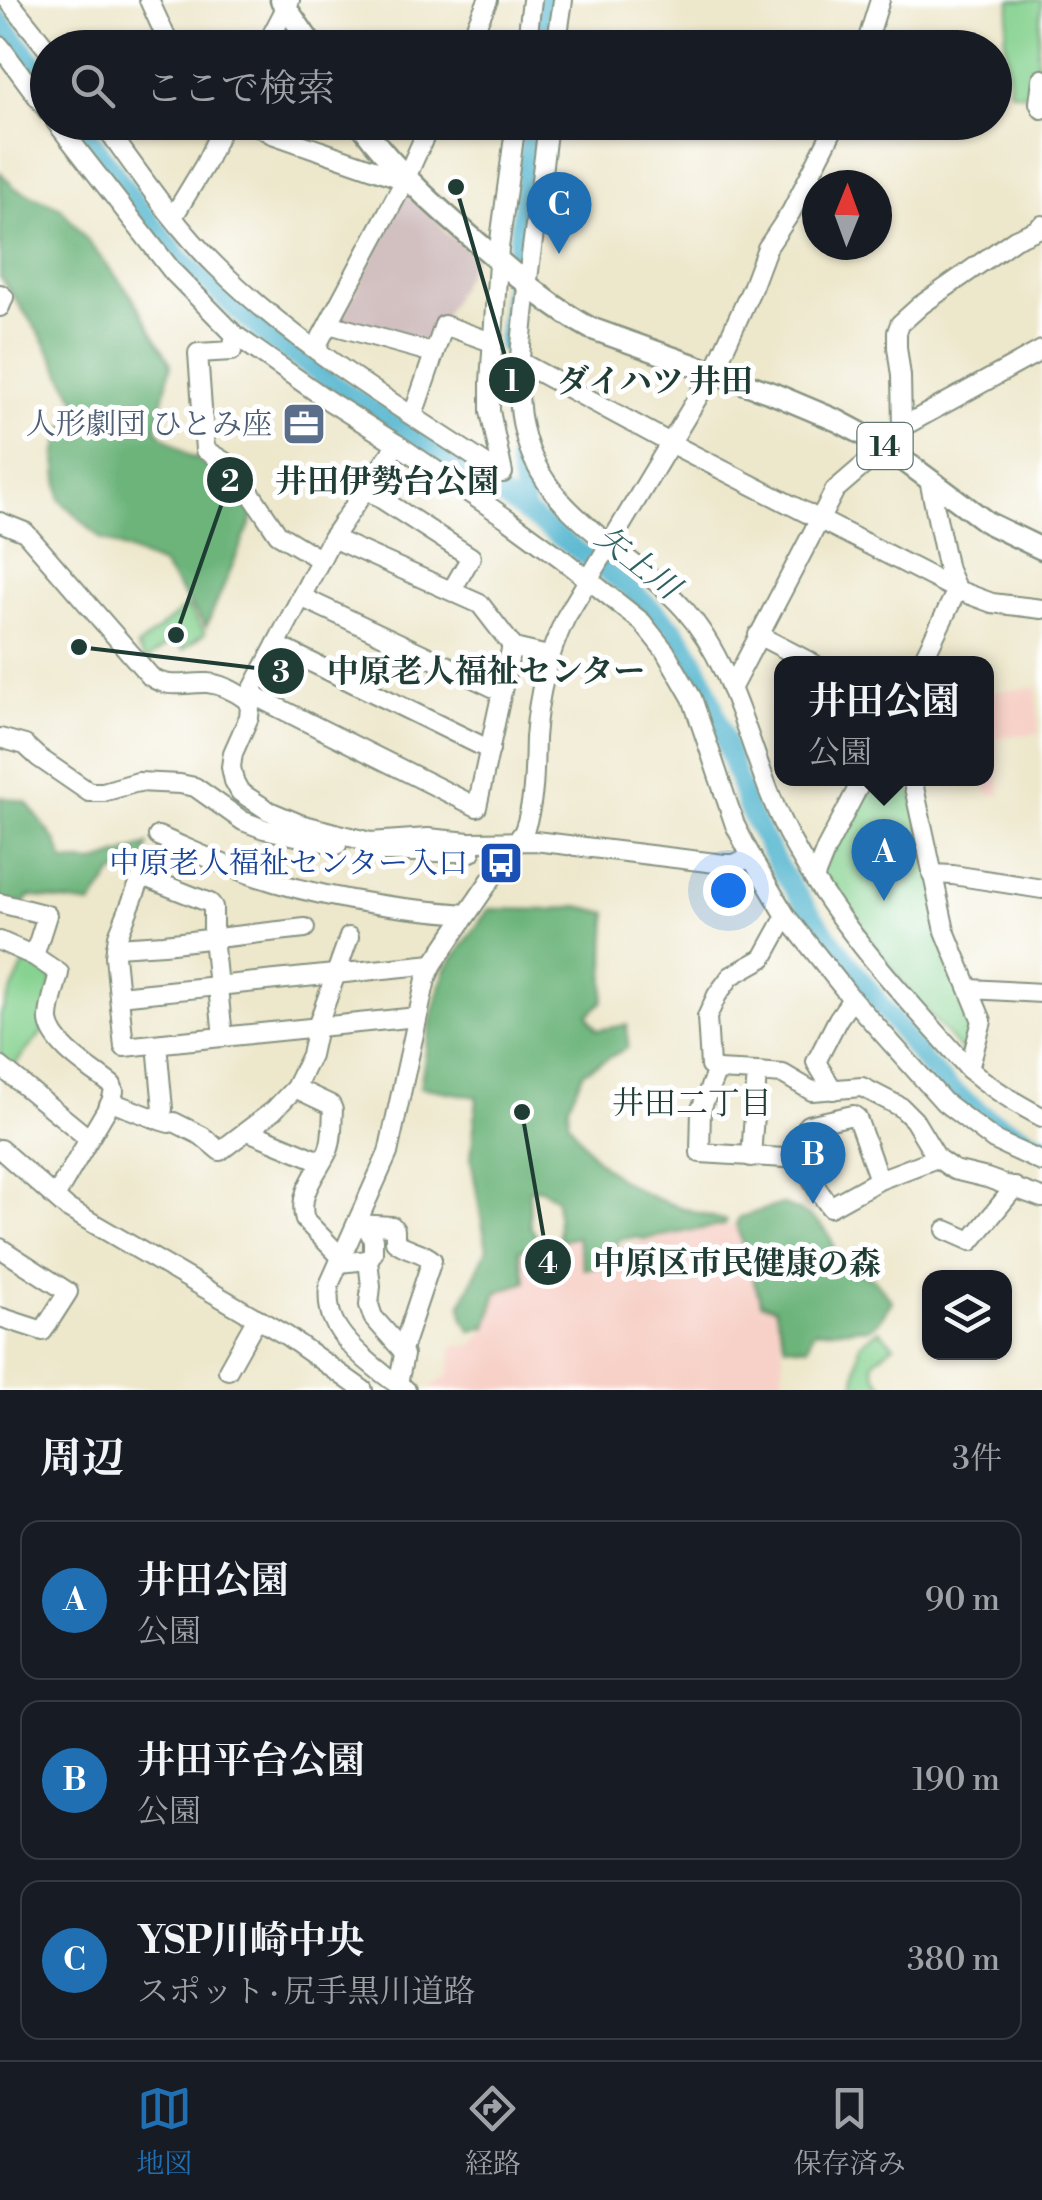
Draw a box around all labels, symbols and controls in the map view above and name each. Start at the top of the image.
search box [30,30,1012,140]
icon: search [65,58,120,113]
text: ここで検索 [145,66,335,113]
north arrow [802,170,892,260]
pin: C [526,172,592,254]
callout: ダイハツ 井田 [487,349,774,411]
text: ダイハツ 井田 [557,362,753,402]
text: 1 [505,363,520,401]
office icon: 人形劇団 ひとみ座 [281,401,327,447]
place label: 人形劇団 ひとみ座 [26,406,272,444]
road number: 14 [858,423,912,469]
callout: 井田伊勢台公園 [205,449,519,511]
text: 井田伊勢台公園 [275,462,499,502]
text: 2 [221,463,239,501]
water label: 矢上川 [587,517,690,610]
callout: 中原老人福祉センター [256,640,666,702]
text: 中原老人福祉センター [327,652,645,692]
text: 3 [272,654,290,692]
popup [774,656,994,786]
text: 井田公園 [808,679,960,726]
text: 公園 [808,733,872,773]
pin: A [852,818,916,901]
bus stop icon: 中原老人福祉センター入口 [478,840,524,886]
place label: 中原老人福祉センター入口 [109,845,468,883]
your location [703,865,754,916]
district label: 井田二丁目 [612,1084,772,1124]
pin: B [780,1122,846,1204]
callout: 中原区市民健康の森 [523,1231,901,1293]
text: 中原区市民健康の森 [593,1244,881,1284]
text: 4 [538,1245,558,1283]
map controls [922,1270,1012,1360]
button: layers [922,1270,1012,1360]
text: 周辺 [40,1433,124,1486]
text: 3件 [952,1439,1002,1479]
text: 井田公園 [137,1558,289,1605]
text: A [63,1580,86,1620]
text: 90 m [925,1580,1000,1620]
text: 公園 [137,1612,201,1652]
text: 井田平台公園 [137,1738,365,1785]
text: B [62,1760,87,1800]
text: 190 m [912,1760,1000,1800]
text: 公園 [137,1792,201,1832]
text: YSP川崎中央 [137,1918,364,1965]
text: C [63,1940,86,1980]
text: 380 m [907,1940,1000,1980]
text: スポット · 尻手黒川道路 [137,1972,476,2012]
tab: 地図 [136,2081,192,2182]
tab: 経路 [465,2081,521,2182]
tab: 保存済み [794,2081,906,2182]

